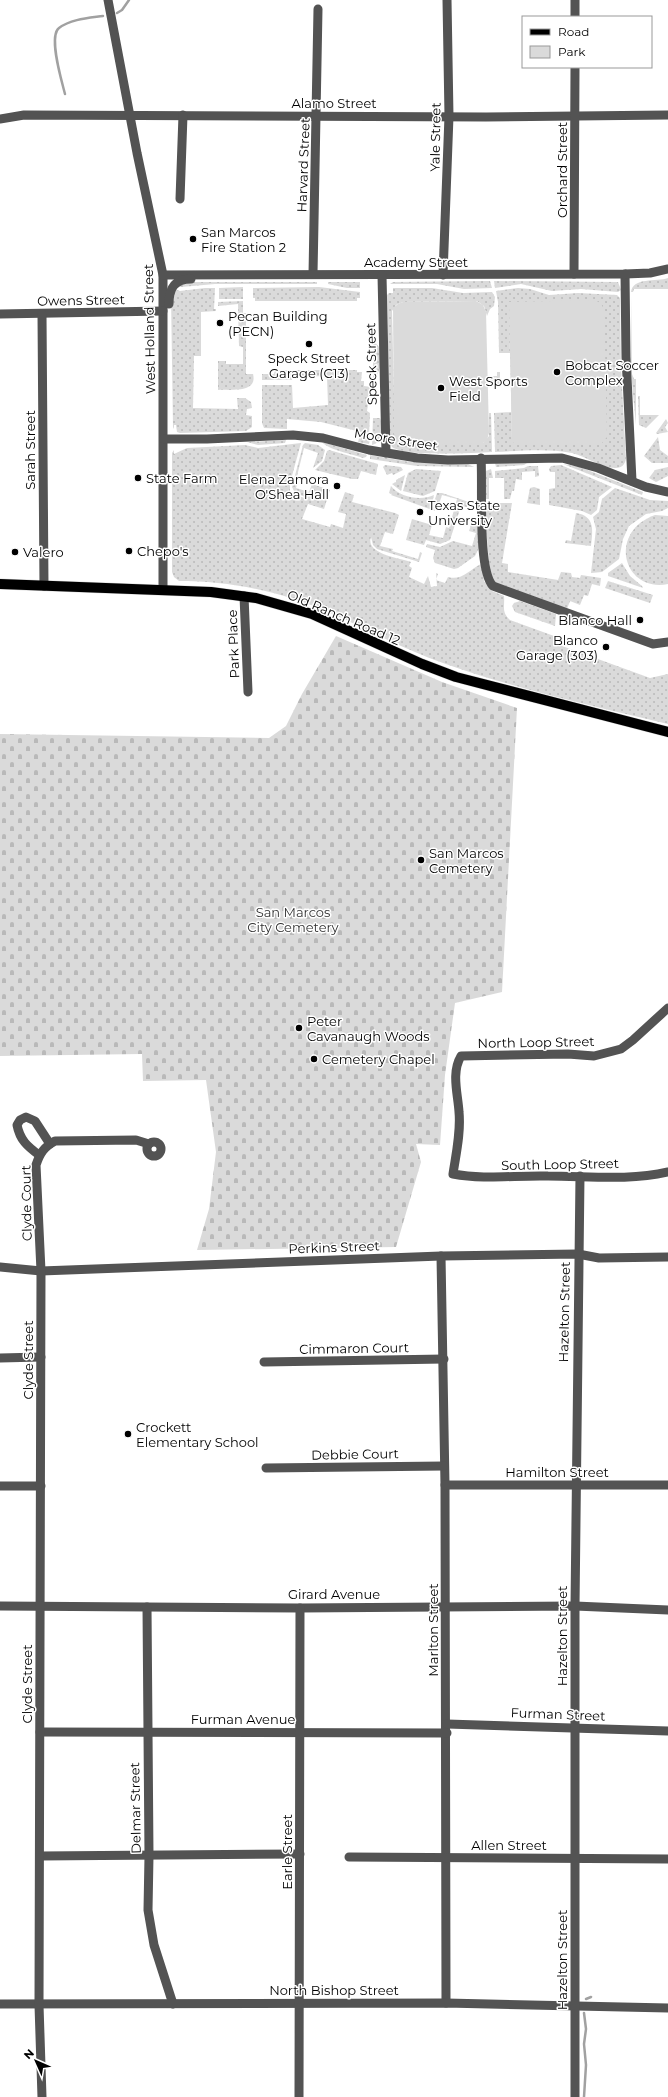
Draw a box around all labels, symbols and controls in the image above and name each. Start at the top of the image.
legend [522,16,652,68]
text: Road [558,24,589,39]
text: Park [558,44,586,59]
street label: Alamo Street [291,95,377,111]
street label: Yale Street [426,102,444,172]
street label: Harvard Street [293,117,313,213]
street label: Orchard Street [554,122,570,218]
place label: San Marcos Fire Station 2 [201,224,286,255]
marker: San Marcos Fire Station 2 [188,234,198,244]
street label: Academy Street [364,254,468,270]
street label: West Holland Street [140,264,158,394]
street label: Owens Street [37,291,125,309]
place label: Pecan Building (PECN) [228,308,328,339]
marker: Pecan Building (PECN) [215,318,225,328]
street label: Speck Street [362,323,380,405]
marker: Speck Street Garage (C13) [304,339,314,349]
place label: Speck Street Garage (C13) [268,350,350,381]
place label: Bobcat Soccer Complex [565,357,659,388]
marker: Bobcat Soccer Complex [552,367,562,377]
place label: West Sports Field [449,373,528,404]
marker: West Sports Field [436,383,446,393]
street label: Sarah Street [22,410,38,490]
street label: Moore Street [353,425,439,453]
place label: State Farm [146,470,218,486]
place label: Elena Zamora O'Shea Hall [239,471,329,502]
marker: State Farm [133,473,143,483]
marker: Elena Zamora O'Shea Hall [332,481,342,491]
place label: Texas State University [428,497,500,528]
marker: Texas State University [415,507,425,517]
place label: Chepo's [137,543,189,559]
place label: Valero [23,544,64,560]
marker: Chepo's [124,546,134,556]
marker: Valero [10,547,20,557]
street label: Old Ranch Road 12 [285,586,403,648]
street label: Park Place [224,609,242,679]
place label: Blanco Hall [558,612,632,628]
marker: Blanco Hall [635,615,645,625]
place label: Blanco Garage (303) [516,632,598,663]
marker: Blanco Garage (303) [601,642,611,652]
place label: San Marcos Cemetery [429,845,504,876]
marker: San Marcos Cemetery [416,855,426,865]
park label: San Marcos City Cemetery [247,904,340,935]
place label: Peter Cavanaugh Woods [307,1013,430,1044]
marker: Peter Cavanaugh Woods [294,1023,304,1033]
street label: North Loop Street [477,1033,595,1051]
place label: Cemetery Chapel [322,1051,435,1067]
marker: Cemetery Chapel [309,1054,319,1064]
street label: South Loop Street [501,1155,619,1173]
street label: Clyde Court [17,1165,35,1241]
street label: Perkins Street [288,1237,380,1257]
street label: Hazelton Street [555,1262,573,1362]
street label: Clyde Street [20,1321,36,1399]
street label: Cimmaron Court [299,1339,409,1357]
place label: Crockett Elementary School [136,1419,259,1450]
marker: Crockett Elementary School [123,1429,133,1439]
street label: Debbie Court [311,1445,399,1463]
street label: Hamilton Street [505,1464,609,1480]
street label: Marlton Street [425,1583,441,1677]
street label: Girard Avenue [288,1586,380,1602]
street label: Hazelton Street [554,1586,570,1686]
street label: Clyde Street [19,1645,35,1723]
street label: Furman Street [510,1704,606,1724]
street label: Furman Avenue [191,1711,295,1727]
street label: Delmar Street [126,1762,144,1854]
street label: Earle Street [279,1814,295,1890]
street label: Allen Street [471,1837,547,1853]
street label: Hazelton Street [554,1910,570,2010]
street label: North Bishop Street [269,1982,399,1998]
north arrow [16,2041,56,2081]
text: N [21,2046,37,2062]

